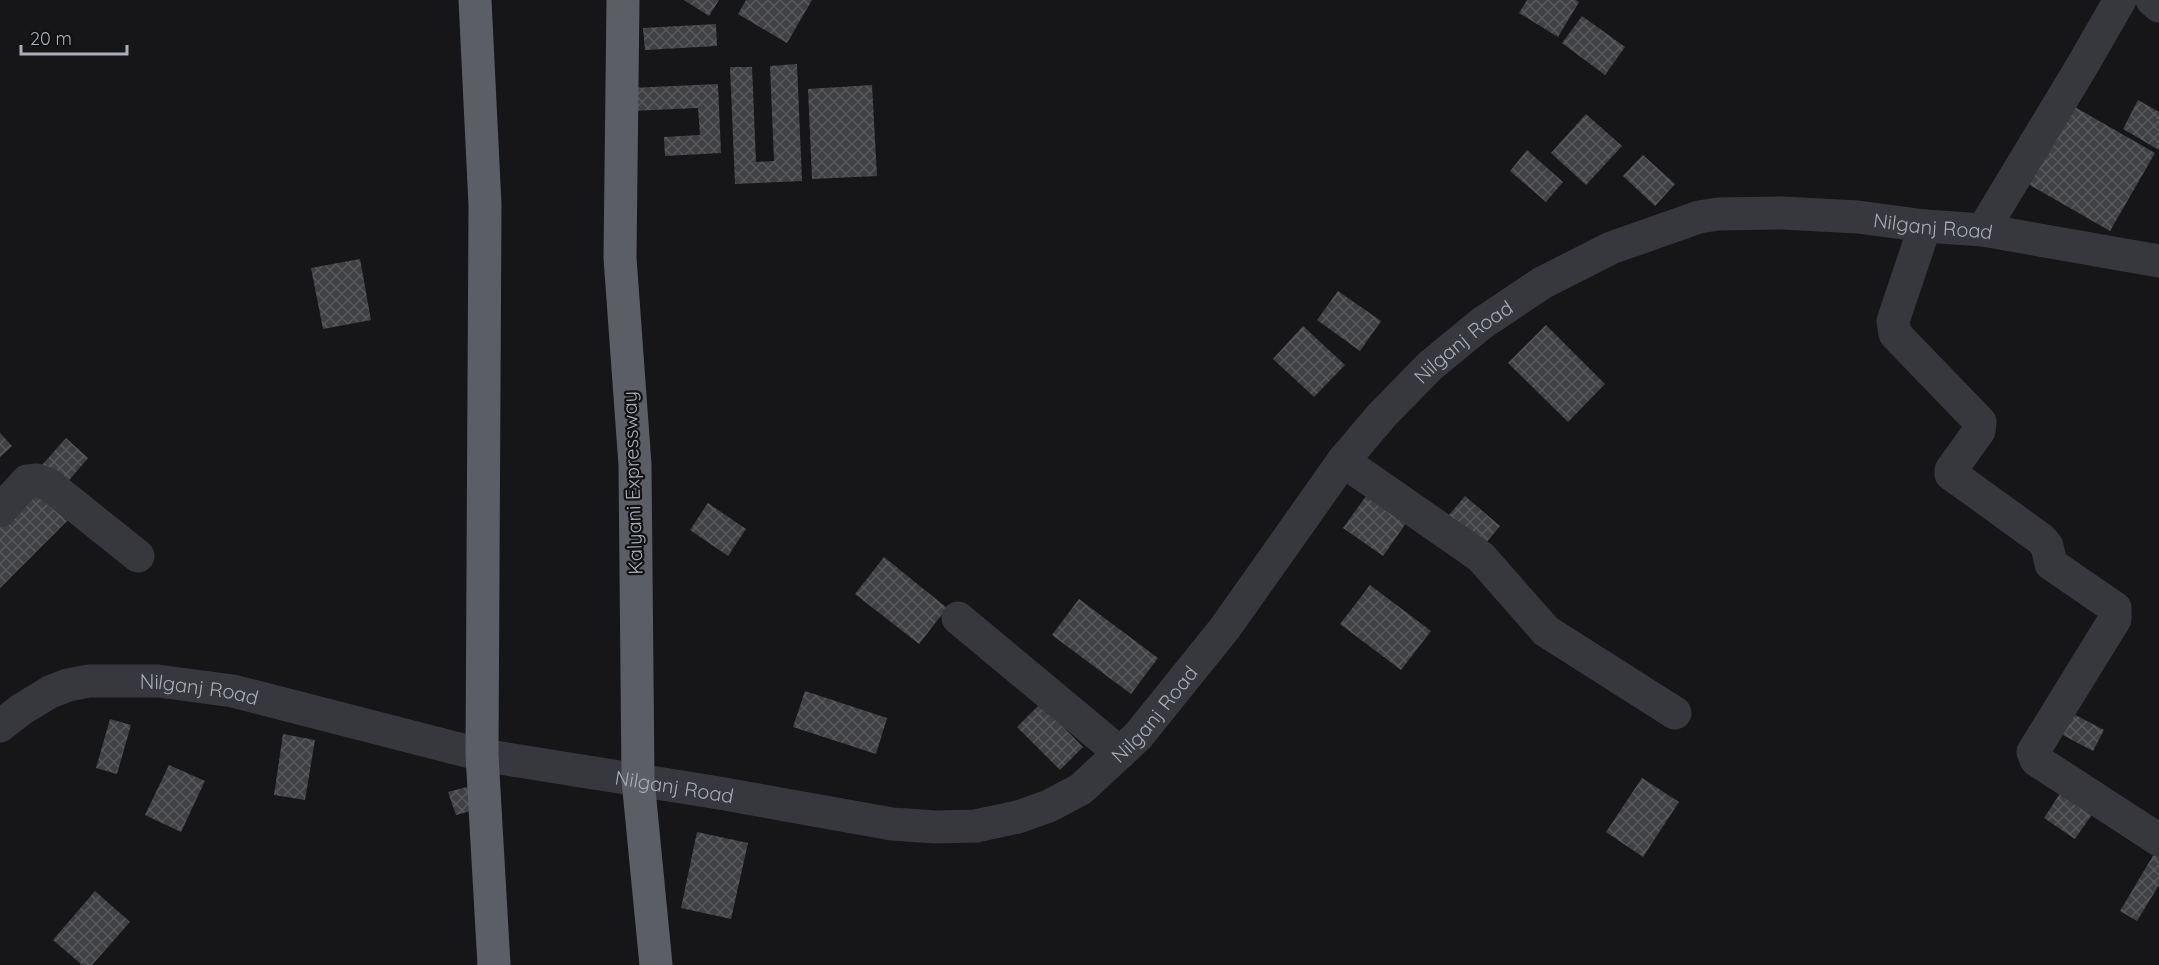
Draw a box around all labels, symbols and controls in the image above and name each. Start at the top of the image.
scale bar [21,18,128,56]
text: 20 m [30,27,72,50]
street label: Nilganj Road [1872,207,1995,244]
street label: Nilganj Road [1408,294,1517,388]
street label: Kalyani Expressway [616,391,648,575]
street label: Nilganj Road [1106,660,1202,767]
street label: Nilganj Road [140,669,261,710]
street label: Nilganj Road [613,764,736,808]

